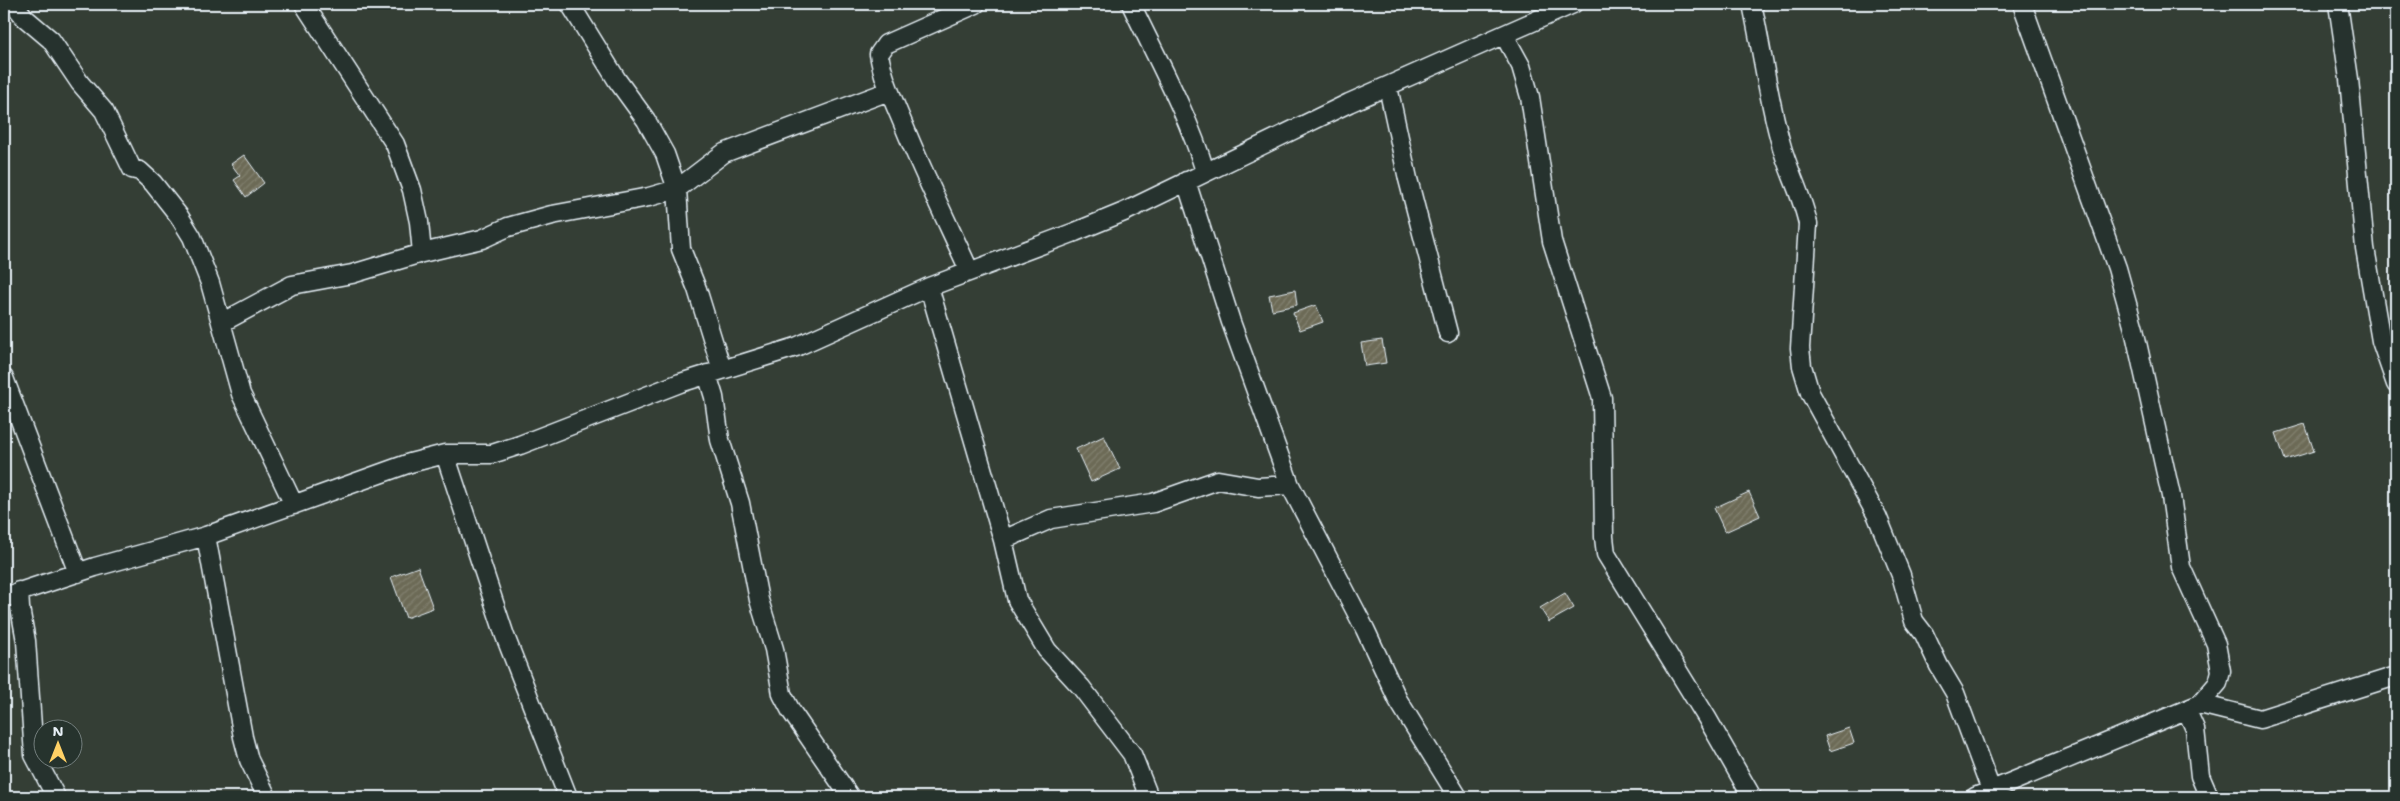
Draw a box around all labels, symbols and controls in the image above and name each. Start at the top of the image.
north arrow [32,718,82,768]
text: N [52,722,64,740]

